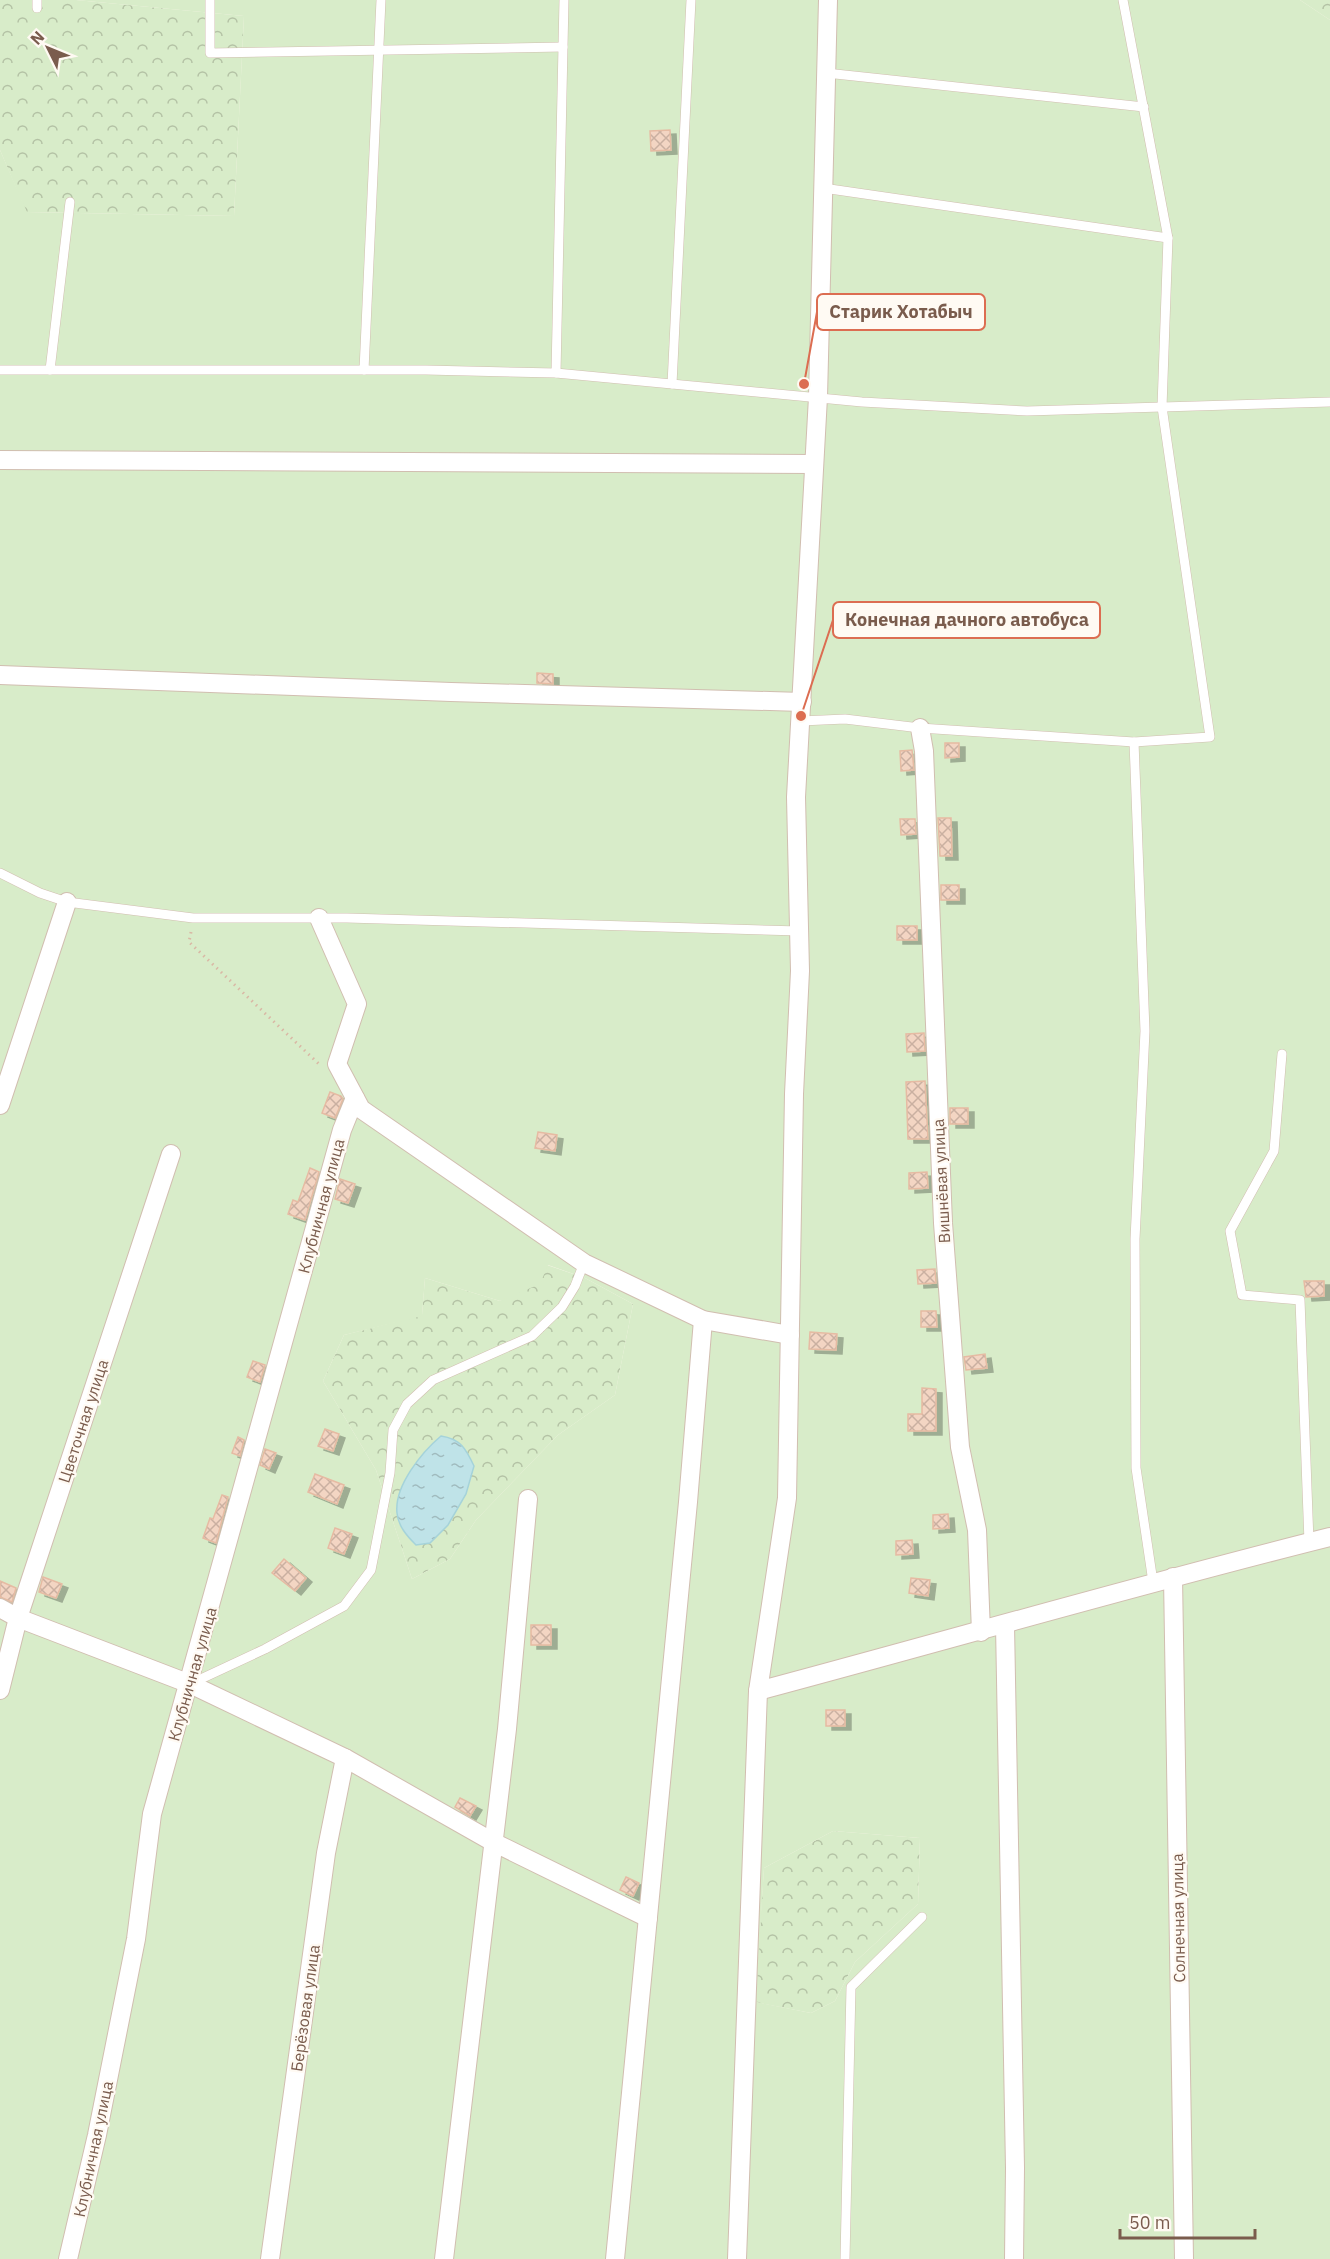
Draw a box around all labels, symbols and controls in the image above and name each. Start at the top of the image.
north arrow [18,18,78,78]
text: N [26,27,48,49]
callout: Старик Хотабыч [817,294,985,330]
text: Старик Хотабыч [829,300,973,323]
callout: Конечная дачного автобуса [833,602,1100,638]
text: Конечная дачного автобуса [845,608,1089,631]
street label: Вишнёвая улица [928,1118,954,1244]
street label: Клубничная улица [293,1136,349,1276]
street label: Цветочная улица [54,1356,113,1485]
street label: Клубничная улица [163,1604,221,1743]
street label: Солнечная улица [1167,1853,1189,1983]
street label: Берёзовая улица [286,1943,324,2073]
street label: Клубничная улица [69,2079,117,2219]
scale bar [1120,2202,1255,2240]
text: 50 m [1129,2211,1171,2234]

